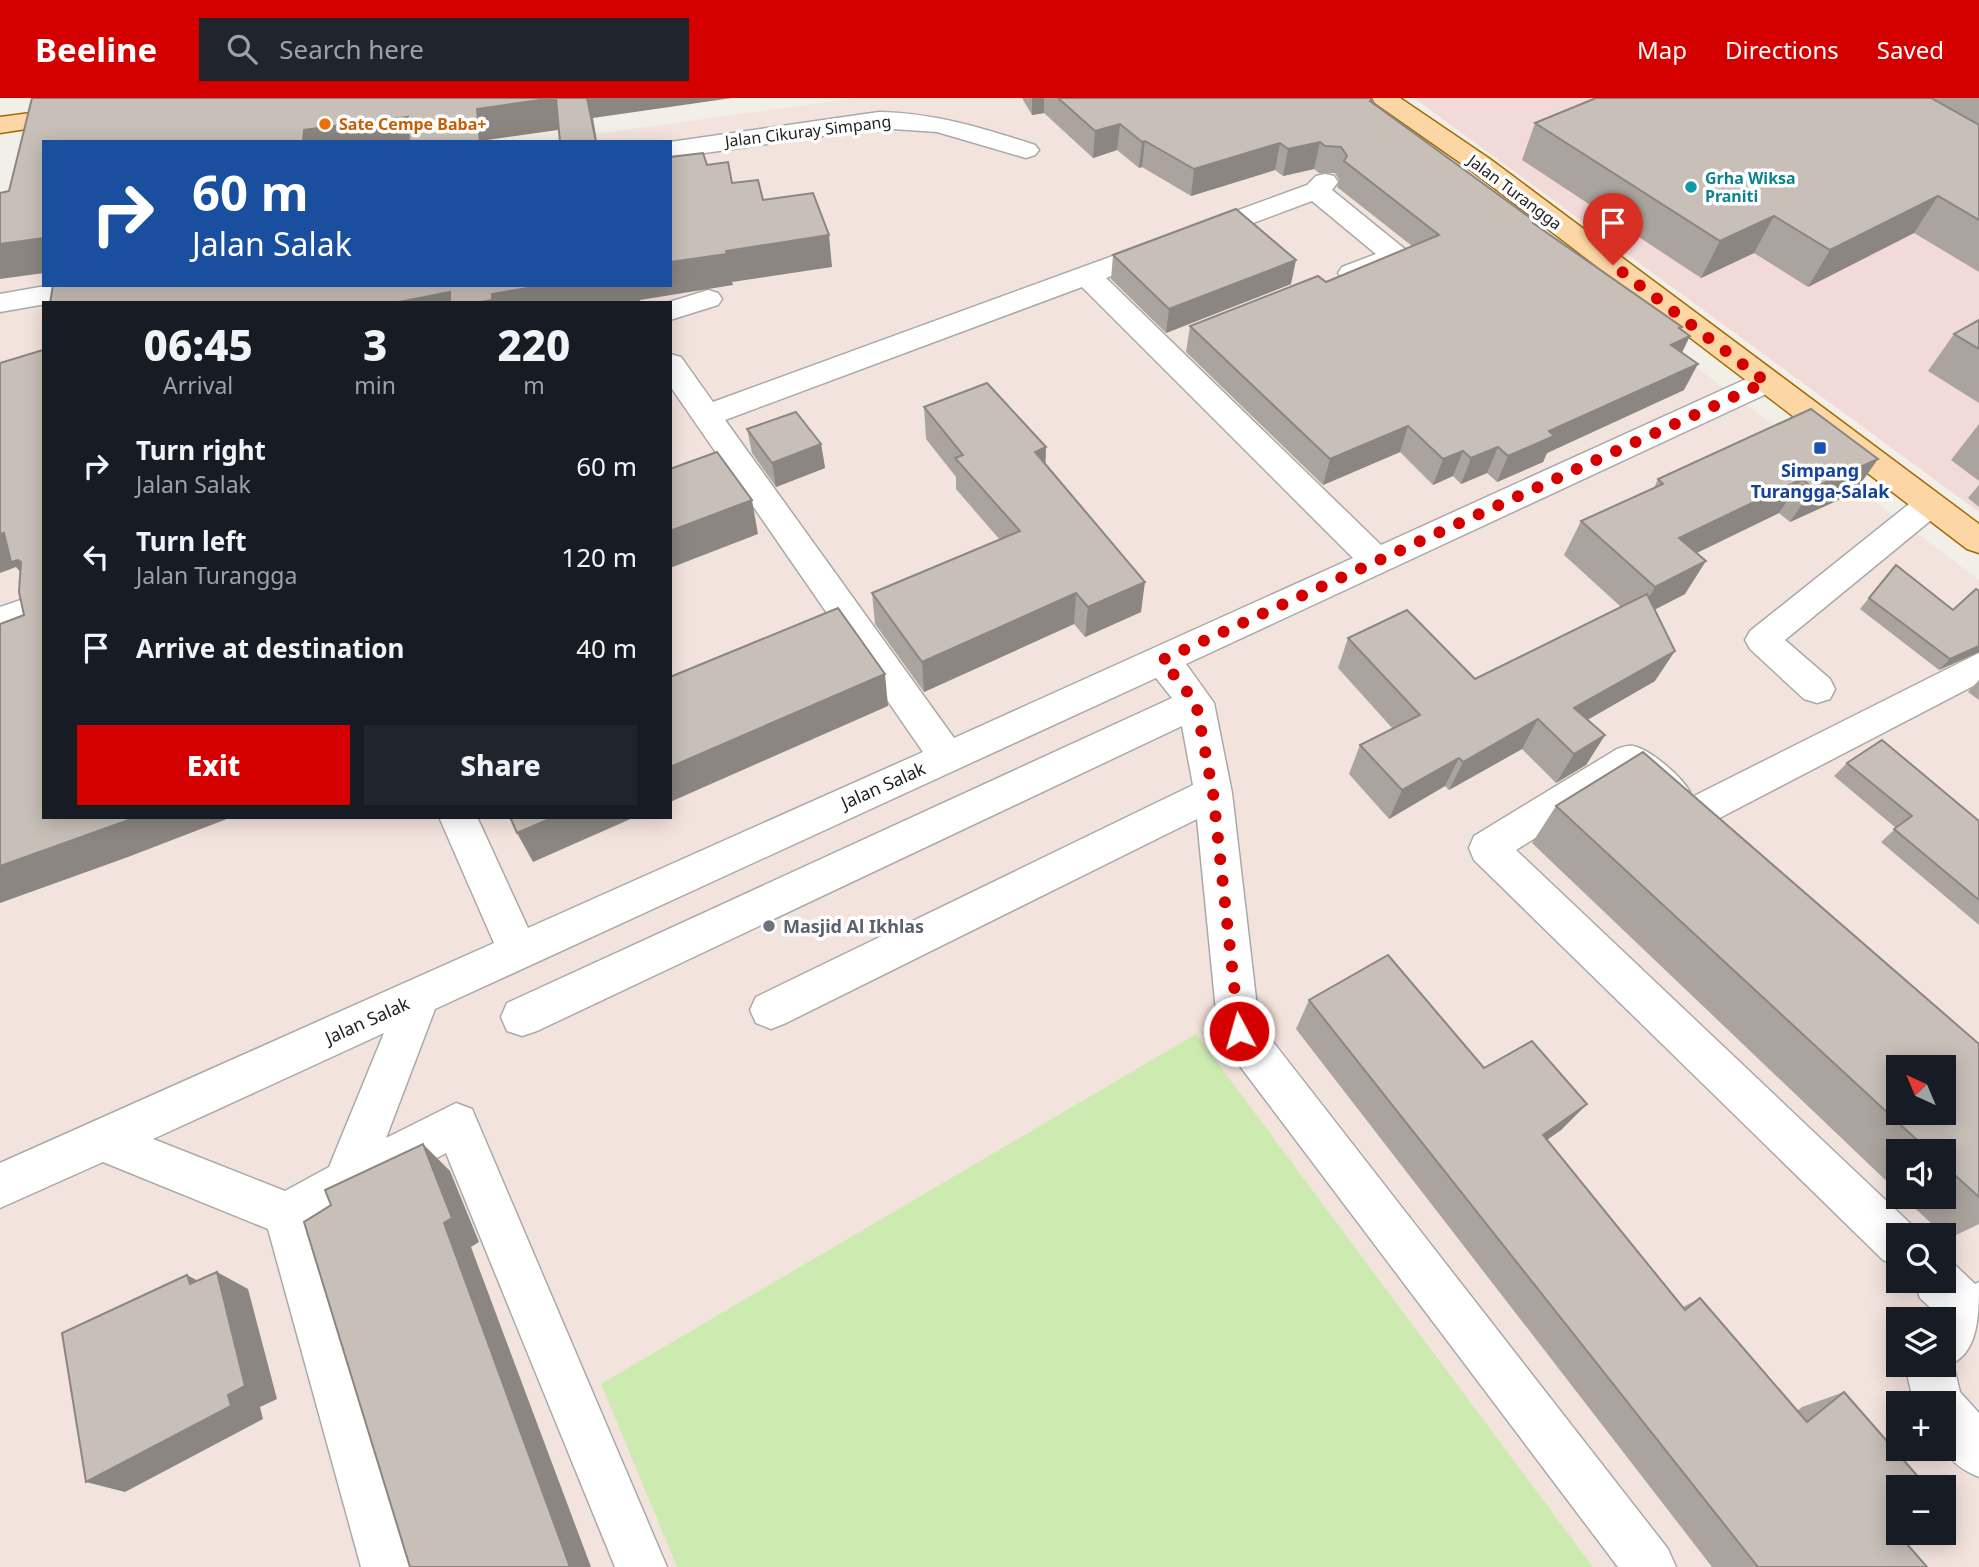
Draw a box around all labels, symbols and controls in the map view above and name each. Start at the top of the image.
search box [199,18,689,81]
text: Beeline [35,27,157,72]
icon: search [223,30,261,68]
text: Search here [279,31,424,67]
text: Map [1637,33,1687,66]
text: Directions [1725,33,1839,66]
text: Saved [1877,33,1944,66]
street label: Jalan Cikuray Simpang [722,110,892,152]
place label: Sate Cempe Baba+ [339,113,486,135]
marker: Sate Cempe Baba+ [317,116,333,132]
street label: Jalan Turangga [1462,148,1566,235]
text: 60 m [192,159,309,225]
place label: Grha Wiksa Praniti [1705,167,1796,207]
icon: right [77,168,168,259]
marker: Grha Wiksa Praniti [1683,179,1699,195]
pin [1583,193,1643,265]
icon: arrive [1594,204,1632,242]
text: Jalan Salak [192,222,352,265]
text: 06:45 [144,316,253,373]
text: 3 [363,316,387,373]
text: 220 [498,316,570,373]
text: Arrival [163,369,233,401]
text: min [354,369,396,401]
text: m [523,369,545,401]
text: Turn right [136,432,266,468]
marker: Simpang Turangga-Salak [1812,440,1828,456]
icon: right [77,447,115,485]
text: 60 m [576,448,637,484]
place label: Simpang Turangga-Salak [1751,458,1890,503]
text: Jalan Salak [136,468,251,500]
text: Turn left [136,523,247,559]
icon: left [77,538,115,576]
text: 120 m [561,539,637,575]
text: Jalan Turangga [136,559,297,591]
icon: arrive [77,629,115,667]
text: Arrive at destination [136,630,405,666]
text: 40 m [576,630,637,666]
button: Exit [77,725,350,805]
button: Share [364,725,637,805]
street label: Jalan Salak [835,756,929,815]
place label: Masjid Al Ikhlas [783,914,924,938]
marker: Masjid Al Ikhlas [761,918,777,934]
street label: Jalan Salak [319,991,413,1050]
position arrow [1202,994,1276,1068]
north arrow [1886,1055,1956,1125]
map controls [1886,1055,1956,1545]
button: sound [1886,1139,1956,1209]
button: search [1886,1223,1956,1293]
button: layers [1886,1307,1956,1377]
button: + [1886,1391,1956,1461]
button: − [1886,1475,1956,1545]

